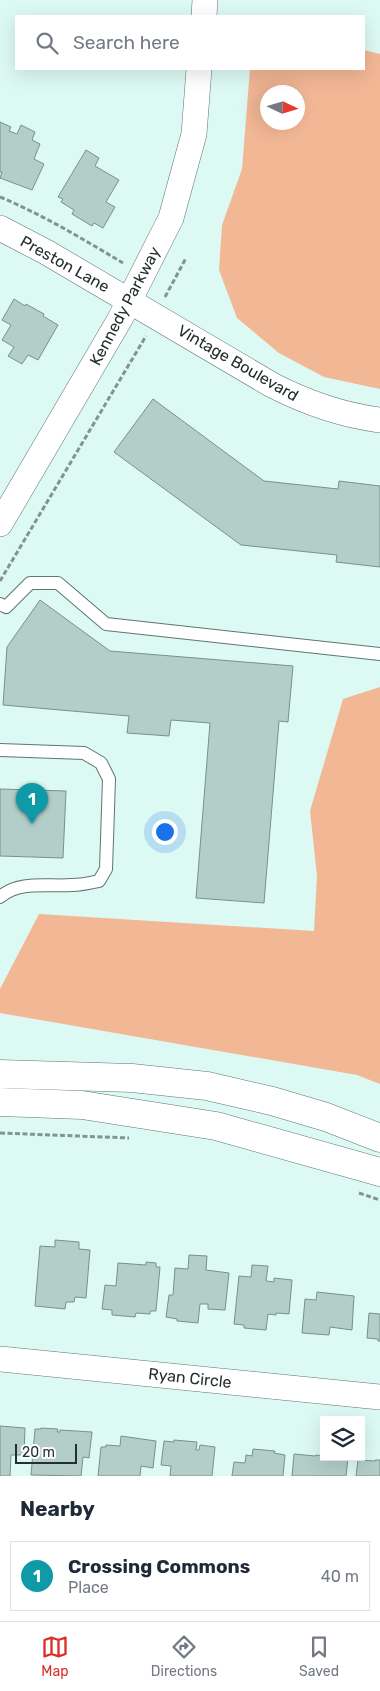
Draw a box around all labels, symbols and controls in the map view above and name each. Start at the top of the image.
search box [15,15,365,70]
icon: search [33,29,61,57]
text: Search here [73,31,180,54]
north arrow [260,85,305,130]
street label: Preston Lane [17,232,113,296]
street label: Kennedy Parkway [86,243,164,369]
street label: Vintage Boulevard [174,321,302,405]
pin: 1 [16,783,48,824]
your location [152,819,178,845]
street label: Ryan Circle [147,1364,233,1392]
map controls [320,1416,365,1461]
button: layers [320,1416,365,1461]
scale bar [15,1441,78,1464]
text: 20 m [22,1444,55,1461]
text: Nearby [20,1496,95,1521]
text: Crossing Commons [68,1555,250,1578]
text: 1 [33,1567,41,1586]
text: 40 m [321,1567,359,1586]
text: Place [68,1578,109,1597]
tab: Map [41,1633,69,1680]
tab: Directions [151,1633,217,1680]
tab: Saved [299,1633,339,1680]

